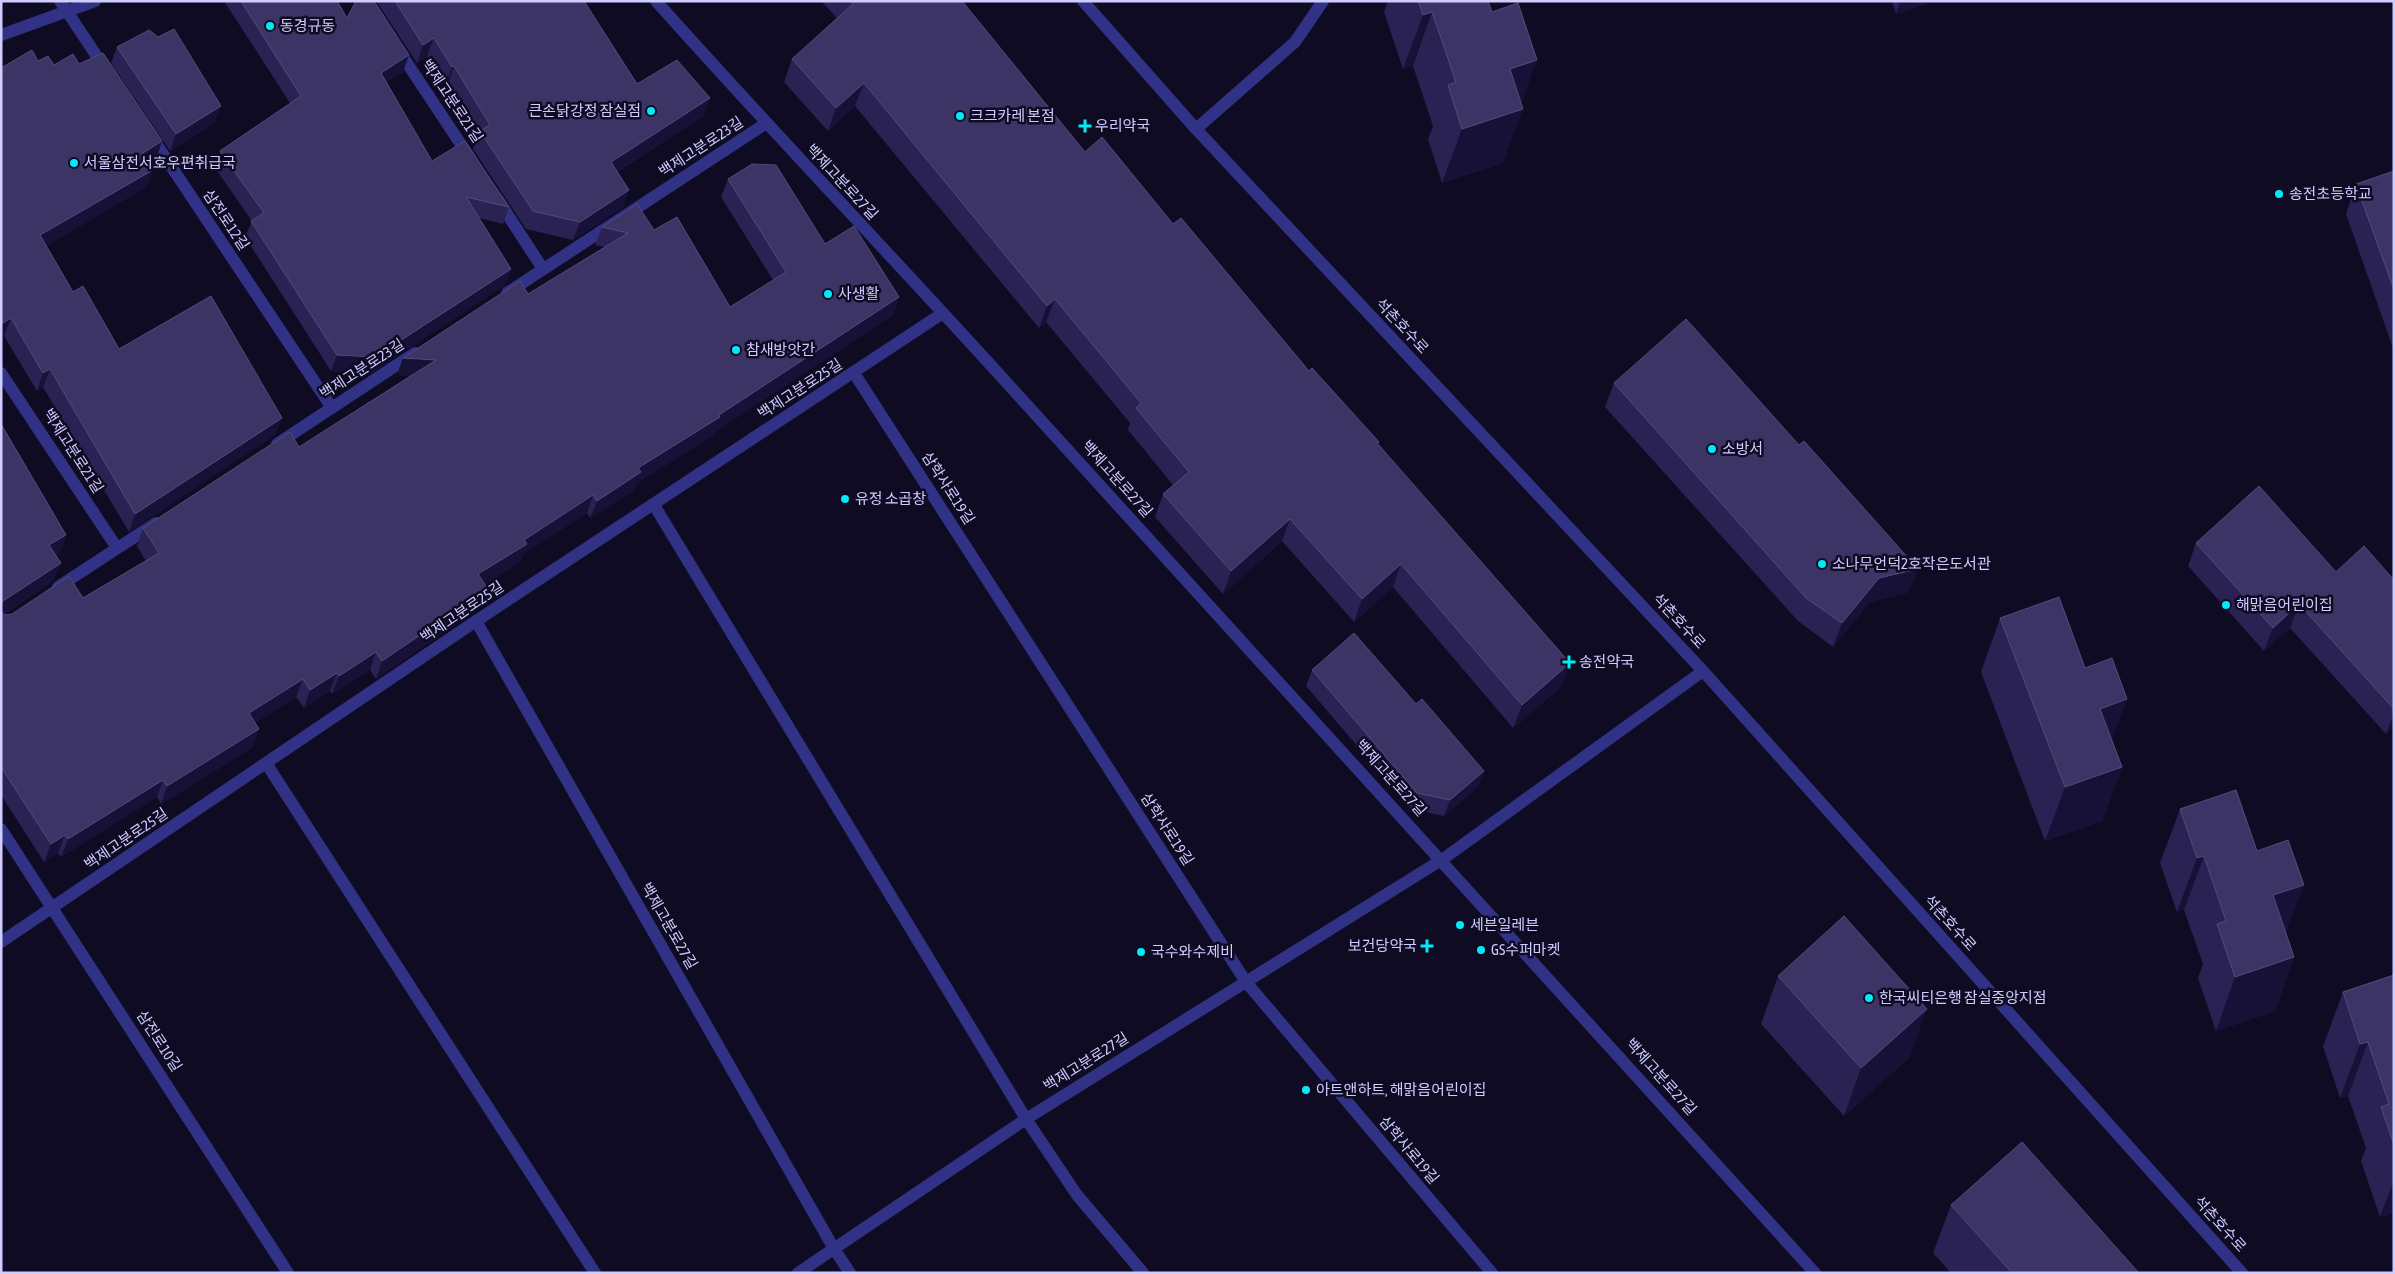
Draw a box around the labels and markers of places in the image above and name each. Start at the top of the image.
place label: 동경규동 [280,17,335,34]
marker: 동경규동 [264,20,276,32]
place label: 큰손닭강정 잠실점 [529,102,641,119]
marker: 큰손닭강정 잠실점 [645,105,657,117]
place label: 크크카레 본점 [970,107,1055,124]
marker: 크크카레 본점 [954,110,966,122]
place label: 우리약국 [1095,117,1150,134]
marker: 우리약국 [1079,120,1091,132]
place label: 서울삼전서호우편취급국 [84,154,236,171]
marker: 서울삼전서호우편취급국 [68,157,80,169]
place label: 송전초등학교 [2289,185,2372,202]
marker: 송전초등학교 [2273,188,2285,200]
place label: 사생활 [838,285,880,302]
marker: 사생활 [822,288,834,300]
place label: 참새방앗간 [746,341,815,358]
marker: 참새방앗간 [730,344,742,356]
place label: 소방서 [1722,440,1763,457]
marker: 소방서 [1706,443,1718,455]
place label: 유정 소곱창 [855,490,926,507]
marker: 유정 소곱창 [839,493,851,505]
place label: 소나무언덕2호작은도서관 [1832,555,1991,572]
marker: 소나무언덕2호작은도서관 [1816,558,1828,570]
place label: 해맑음어린이집 [2236,596,2333,613]
marker: 해맑음어린이집 [2220,599,2232,611]
place label: 송전약국 [1579,653,1634,670]
marker: 송전약국 [1563,656,1575,668]
place label: 세븐일레븐 [1470,916,1539,933]
marker: 세븐일레븐 [1454,919,1466,931]
place label: 보건당약국 [1348,937,1417,954]
marker: 보건당약국 [1421,940,1433,952]
place label: GS수퍼마켓 [1491,941,1560,958]
place label: 국수와수제비 [1151,943,1234,960]
marker: GS수퍼마켓 [1475,944,1487,956]
marker: 국수와수제비 [1135,946,1147,958]
place label: 한국씨티은행 잠실중앙지점 [1879,989,2047,1006]
marker: 한국씨티은행 잠실중앙지점 [1863,992,1875,1004]
place label: 아트앤하트, 해맑음어린이집 [1316,1081,1486,1098]
marker: 아트앤하트, 해맑음어린이집 [1300,1084,1312,1096]

